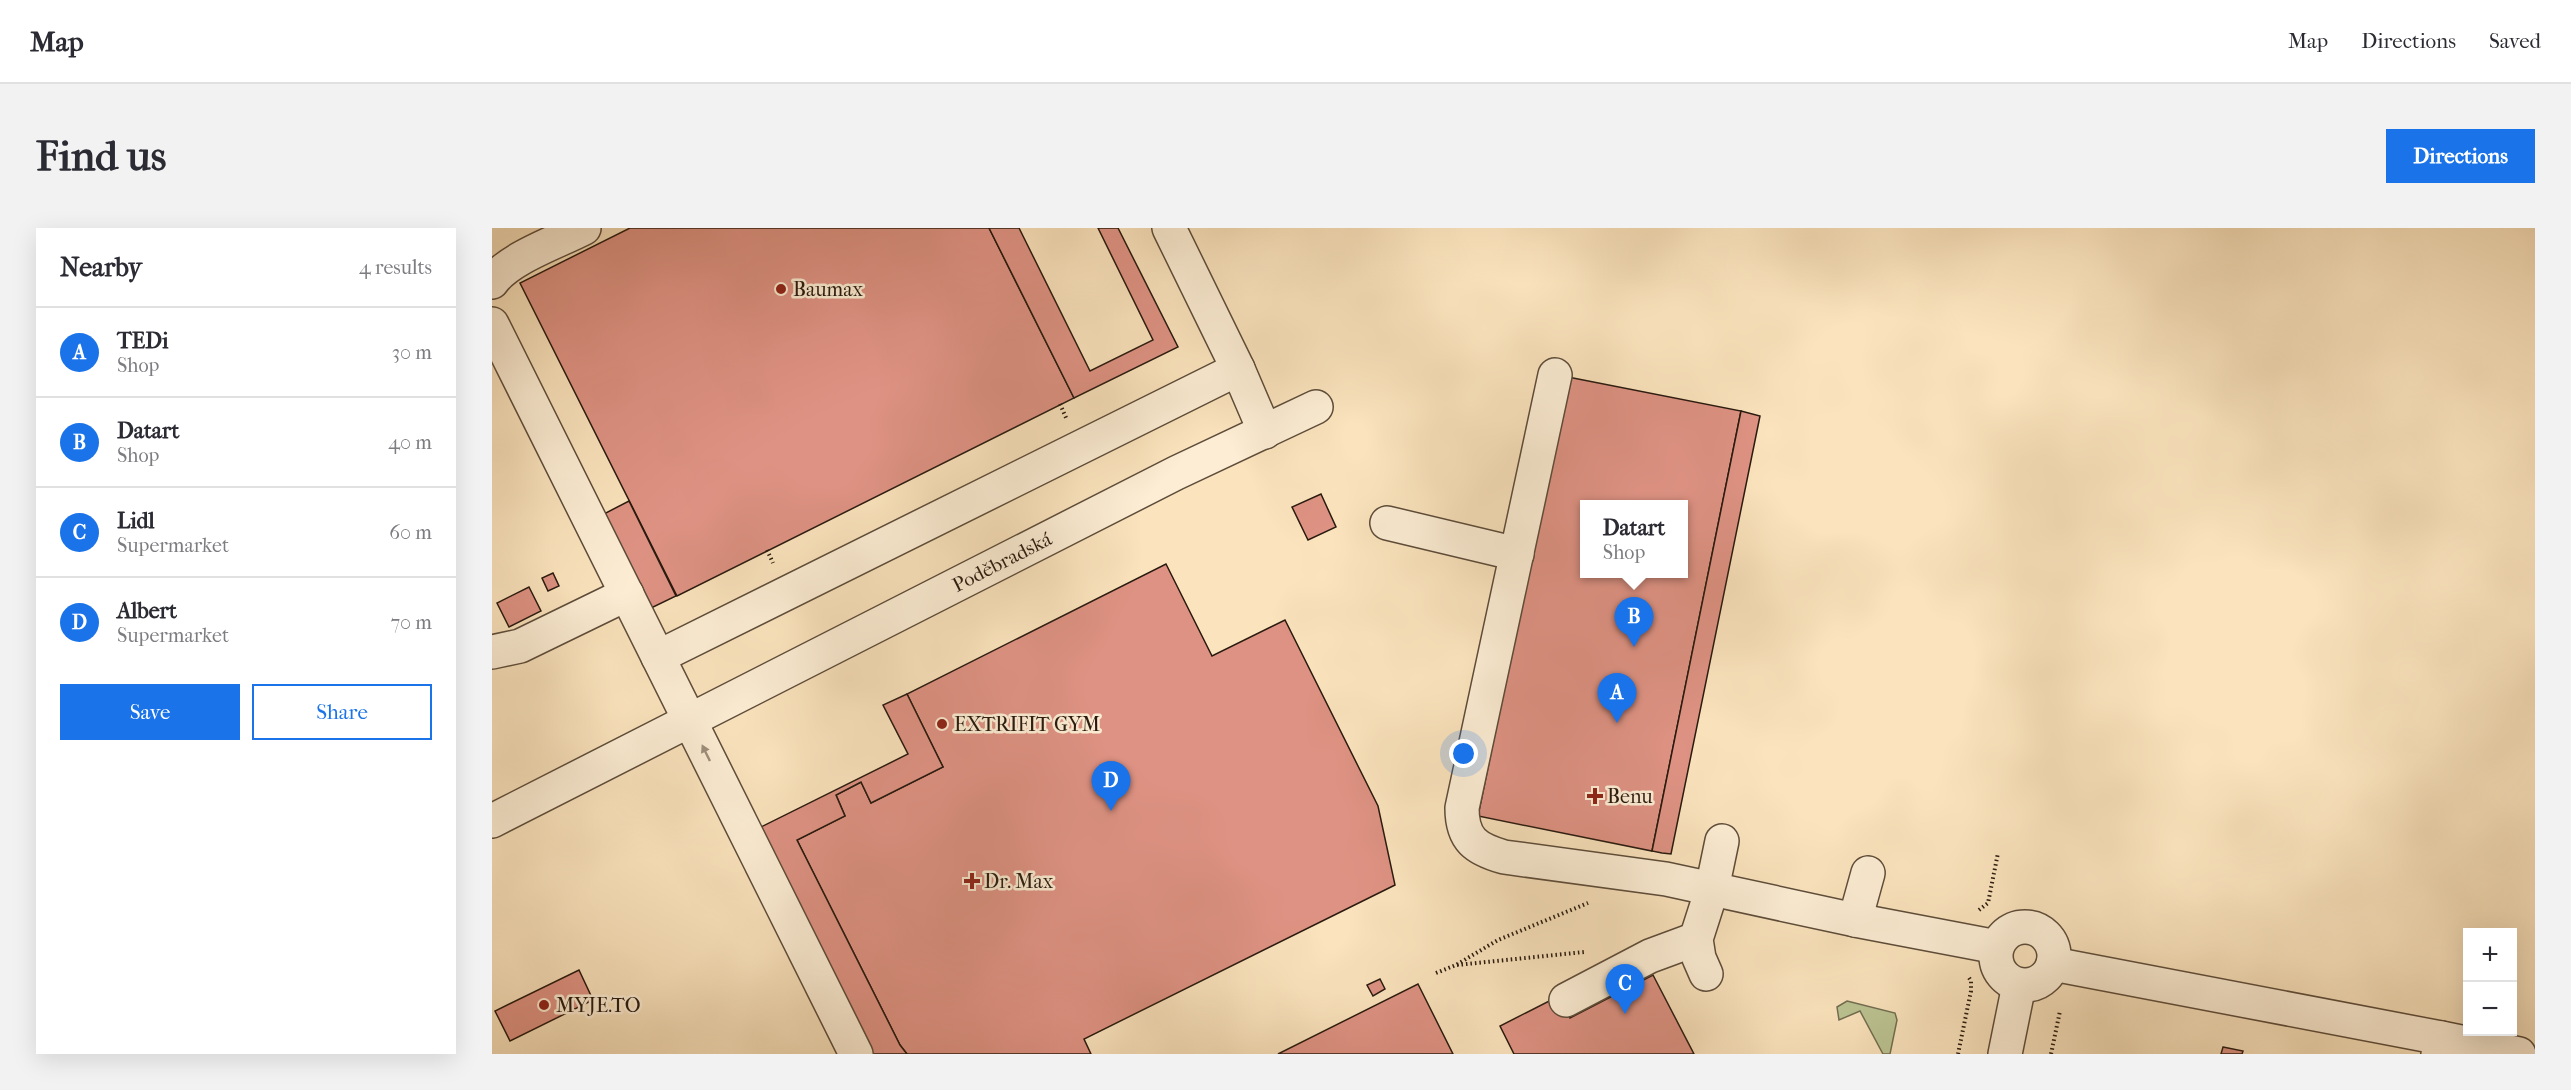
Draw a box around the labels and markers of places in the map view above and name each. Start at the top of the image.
place label: Baumax [793,278,863,301]
marker: Baumax [774,282,788,296]
pin: B [1614,598,1654,647]
pin: A [1598,674,1636,723]
place label: EXTRIFIT GYM [954,713,1100,736]
marker: EXTRIFIT GYM [935,717,949,731]
pin: D [1092,762,1130,811]
place label: Benu [1607,785,1653,808]
marker: Benu [1588,789,1602,803]
place label: Dr. Max [984,870,1054,893]
marker: Dr. Max [965,874,979,888]
pin: C [1606,964,1644,1014]
place label: MYJE.TO [556,994,641,1017]
marker: MYJE.TO [537,998,551,1012]

